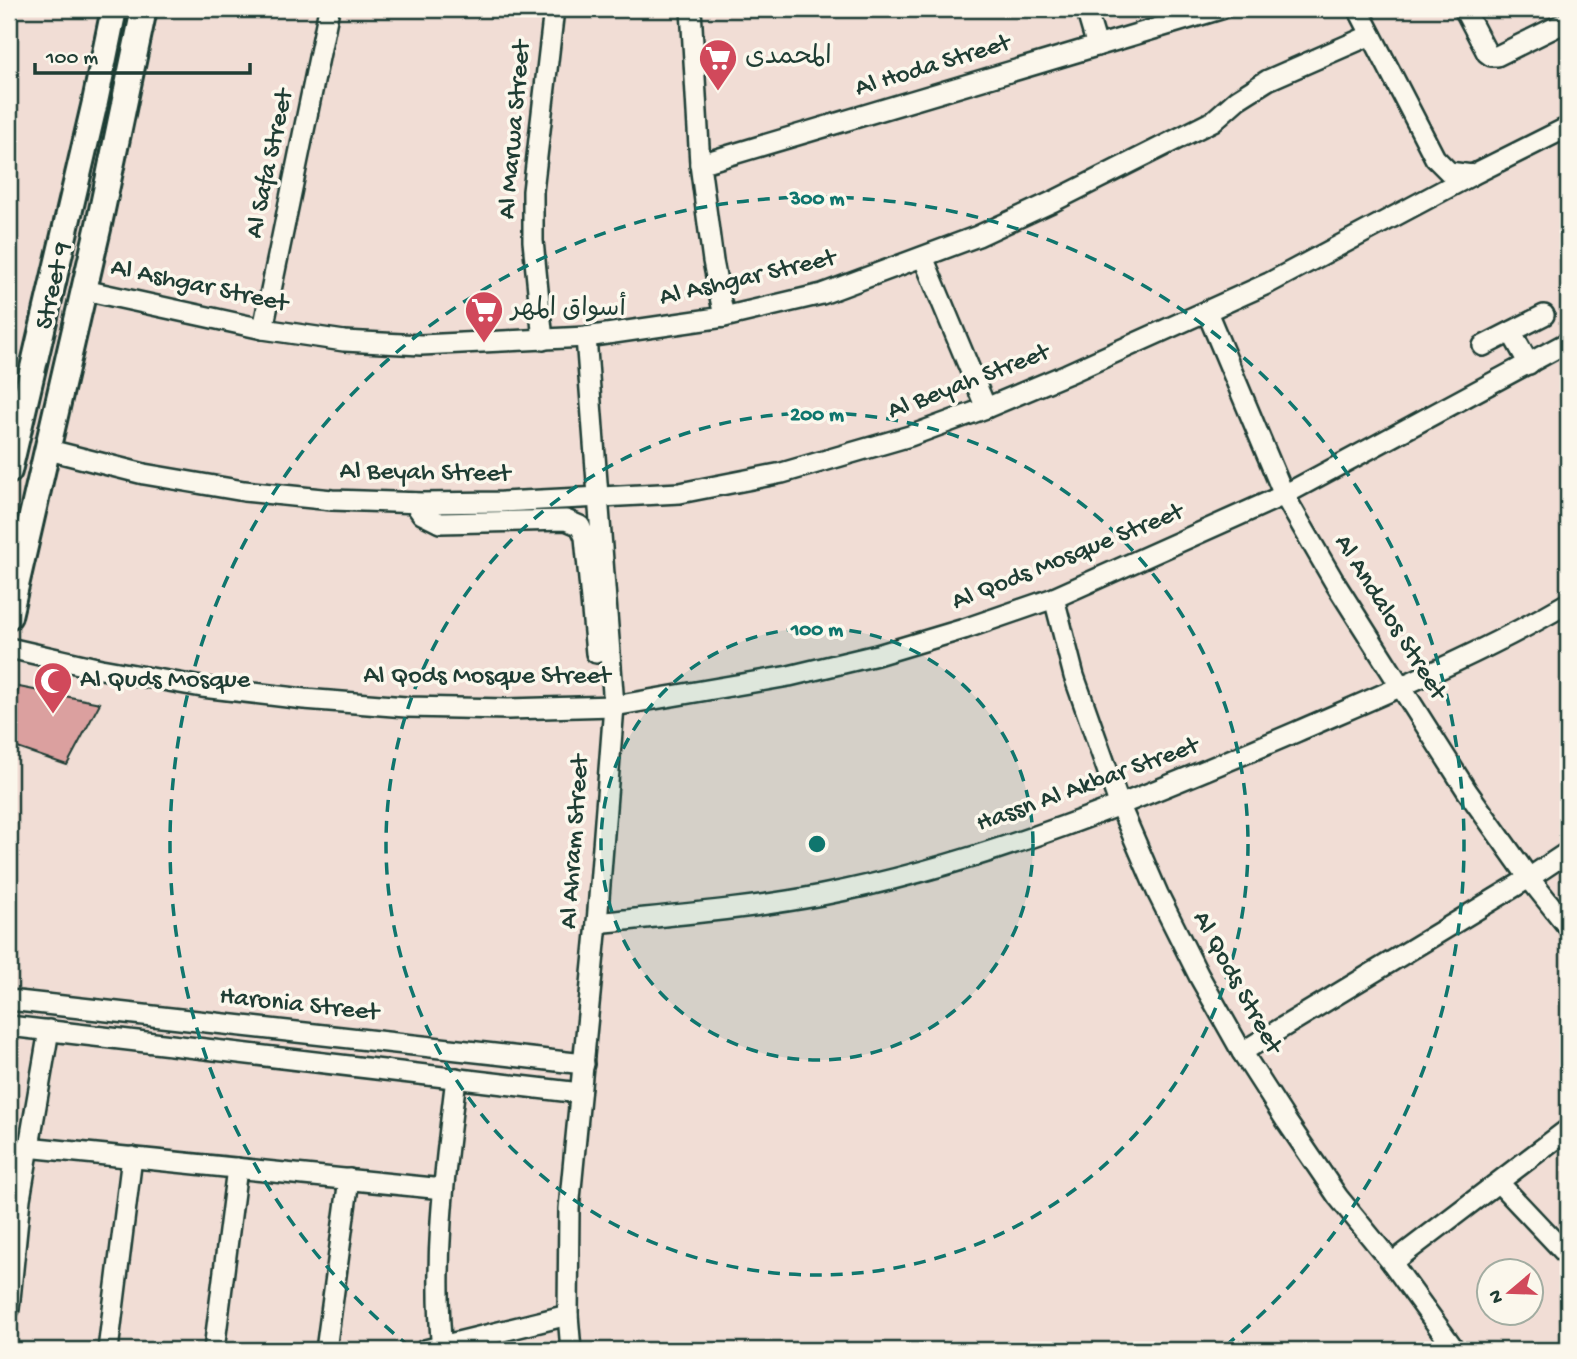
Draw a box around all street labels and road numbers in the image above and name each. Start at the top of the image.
street label: Al Hoda Street [852,28,1017,105]
street label: Al Marwa Street [493,37,539,220]
street label: Al Safa Street [240,84,302,241]
street label: Street 9 [30,239,80,333]
street label: Al Ashgar Street [657,243,842,314]
street label: Al Ashgar Street [108,253,293,321]
street label: Al Beyah Street [884,337,1056,428]
street label: Al Beyah Street [339,457,513,491]
street label: Al Qods Mosque Street [948,496,1190,619]
street label: Al Andalos Street [1326,530,1453,708]
street label: Al Qods Mosque Street [364,662,613,693]
street label: Hassn Al Akbar Street [973,731,1205,841]
street label: Al Ahram Street [554,752,598,930]
street label: Al Qods Street [1184,906,1289,1062]
street label: Haronia Street [218,982,382,1030]

